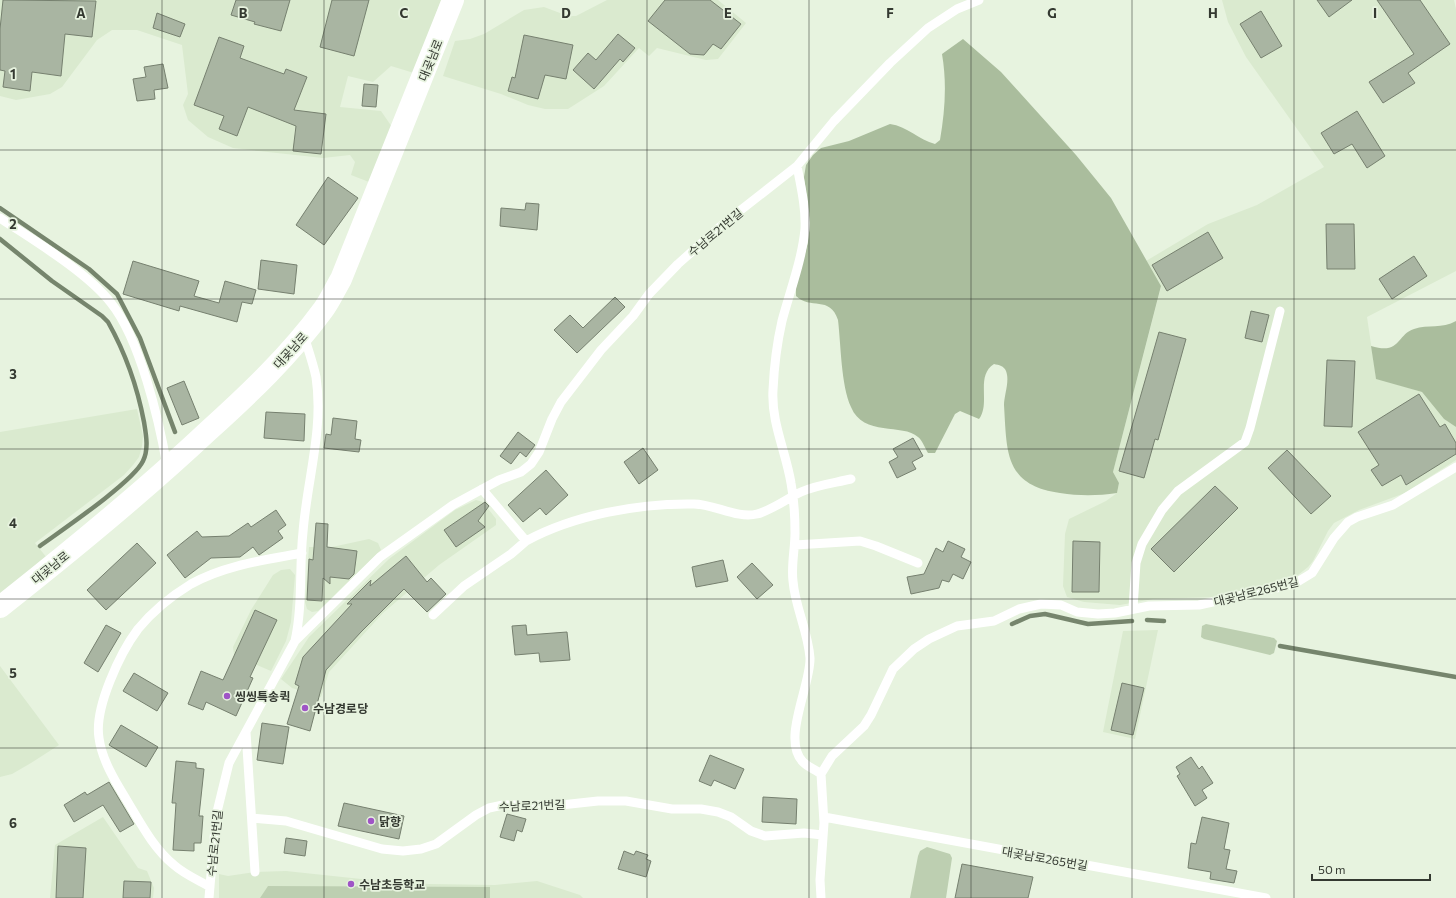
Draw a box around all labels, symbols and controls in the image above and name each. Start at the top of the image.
text: A [76,5,86,21]
text: B [239,5,248,21]
text: C [400,5,409,21]
text: D [561,5,571,21]
text: E [724,5,732,21]
text: F [886,5,894,21]
text: G [1047,5,1057,21]
text: H [1208,5,1218,21]
text: I [1373,5,1377,21]
street label: 대곶남로 [415,37,445,83]
text: 1 [10,66,16,82]
street label: 수남로21번길 [685,205,745,259]
text: 2 [9,216,17,232]
street label: 대곶남로 [270,329,310,371]
text: 3 [9,366,17,382]
text: 4 [9,515,17,531]
street label: 대곶남로 [28,548,72,586]
street label: 대곶남로265번길 [1212,574,1300,608]
text: 5 [9,665,17,681]
place label: 씽씽특송퀵 [235,689,290,703]
marker: 씽씽특송퀵 [222,691,232,701]
place label: 수남경로당 [313,701,368,715]
marker: 수남경로당 [300,703,310,713]
street label: 수남로21번길 [498,797,566,813]
street label: 수남로21번길 [204,809,224,877]
place label: 닭향 [379,814,401,828]
text: 6 [9,815,17,831]
marker: 닭향 [366,816,376,826]
street label: 대곶남로265번길 [1001,844,1089,872]
scale bar [1312,856,1430,882]
text: 50 m [1318,862,1346,876]
place label: 수남초등학교 [359,877,425,891]
marker: 수남초등학교 [346,879,356,889]

